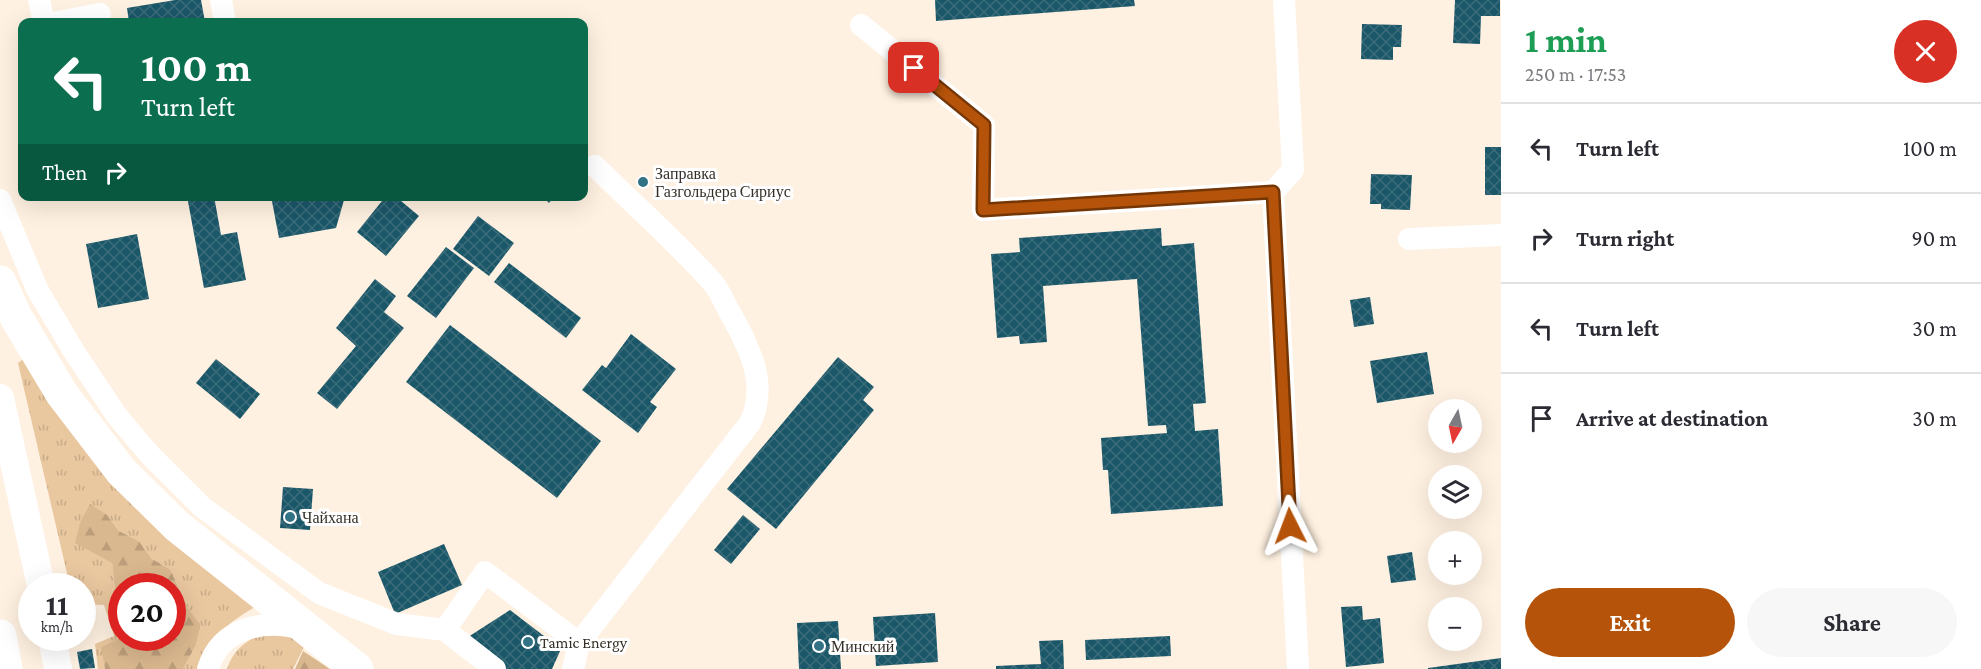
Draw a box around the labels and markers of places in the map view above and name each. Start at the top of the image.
pin [888,42,939,93]
place label: Заправка Газгольдера Сириус [655,165,791,201]
marker: Заправка Газгольдера Сириус [636,175,650,189]
place label: Чайхана [302,509,359,526]
marker: Чайхана [283,510,297,524]
place label: Tamic Energy [540,634,628,652]
marker: Tamic Energy [521,635,535,649]
place label: Минский [831,638,895,655]
marker: Минский [812,639,826,653]

